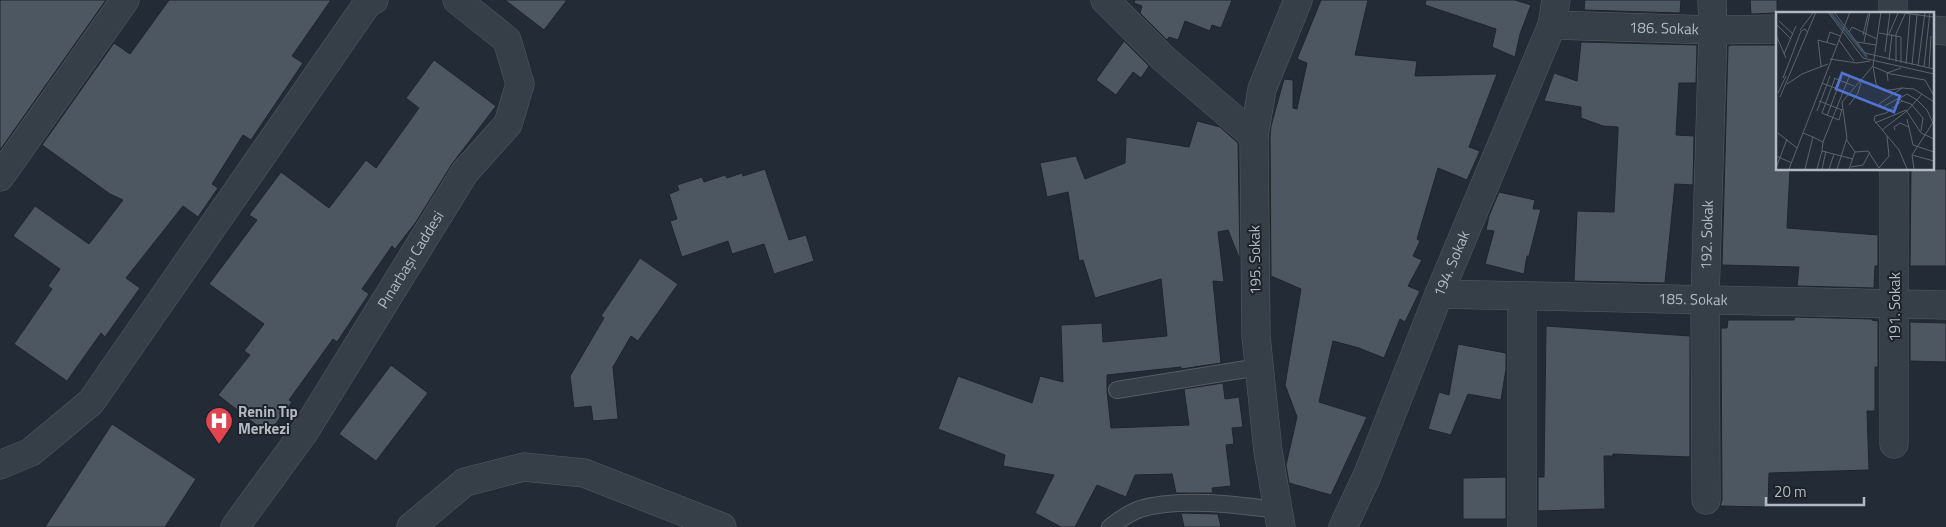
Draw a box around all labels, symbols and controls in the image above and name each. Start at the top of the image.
inset map [1776,12,1934,170]
street label: 186. Sokak [1629,15,1699,41]
street label: 192. Sokak [1694,200,1719,270]
street label: Pınarbaşı Caddesi [371,206,449,313]
street label: 195. Sokak [1242,225,1267,295]
street label: 194. Sokak [1427,227,1475,300]
street label: 191. Sokak [1883,272,1906,342]
street label: 185. Sokak [1658,287,1728,311]
place label: Renin Tıp Merkezi [238,400,298,440]
hospital icon: Renin Tıp Merkezi [204,406,234,445]
scale bar [1766,474,1864,506]
text: 20 m [1774,480,1807,503]

